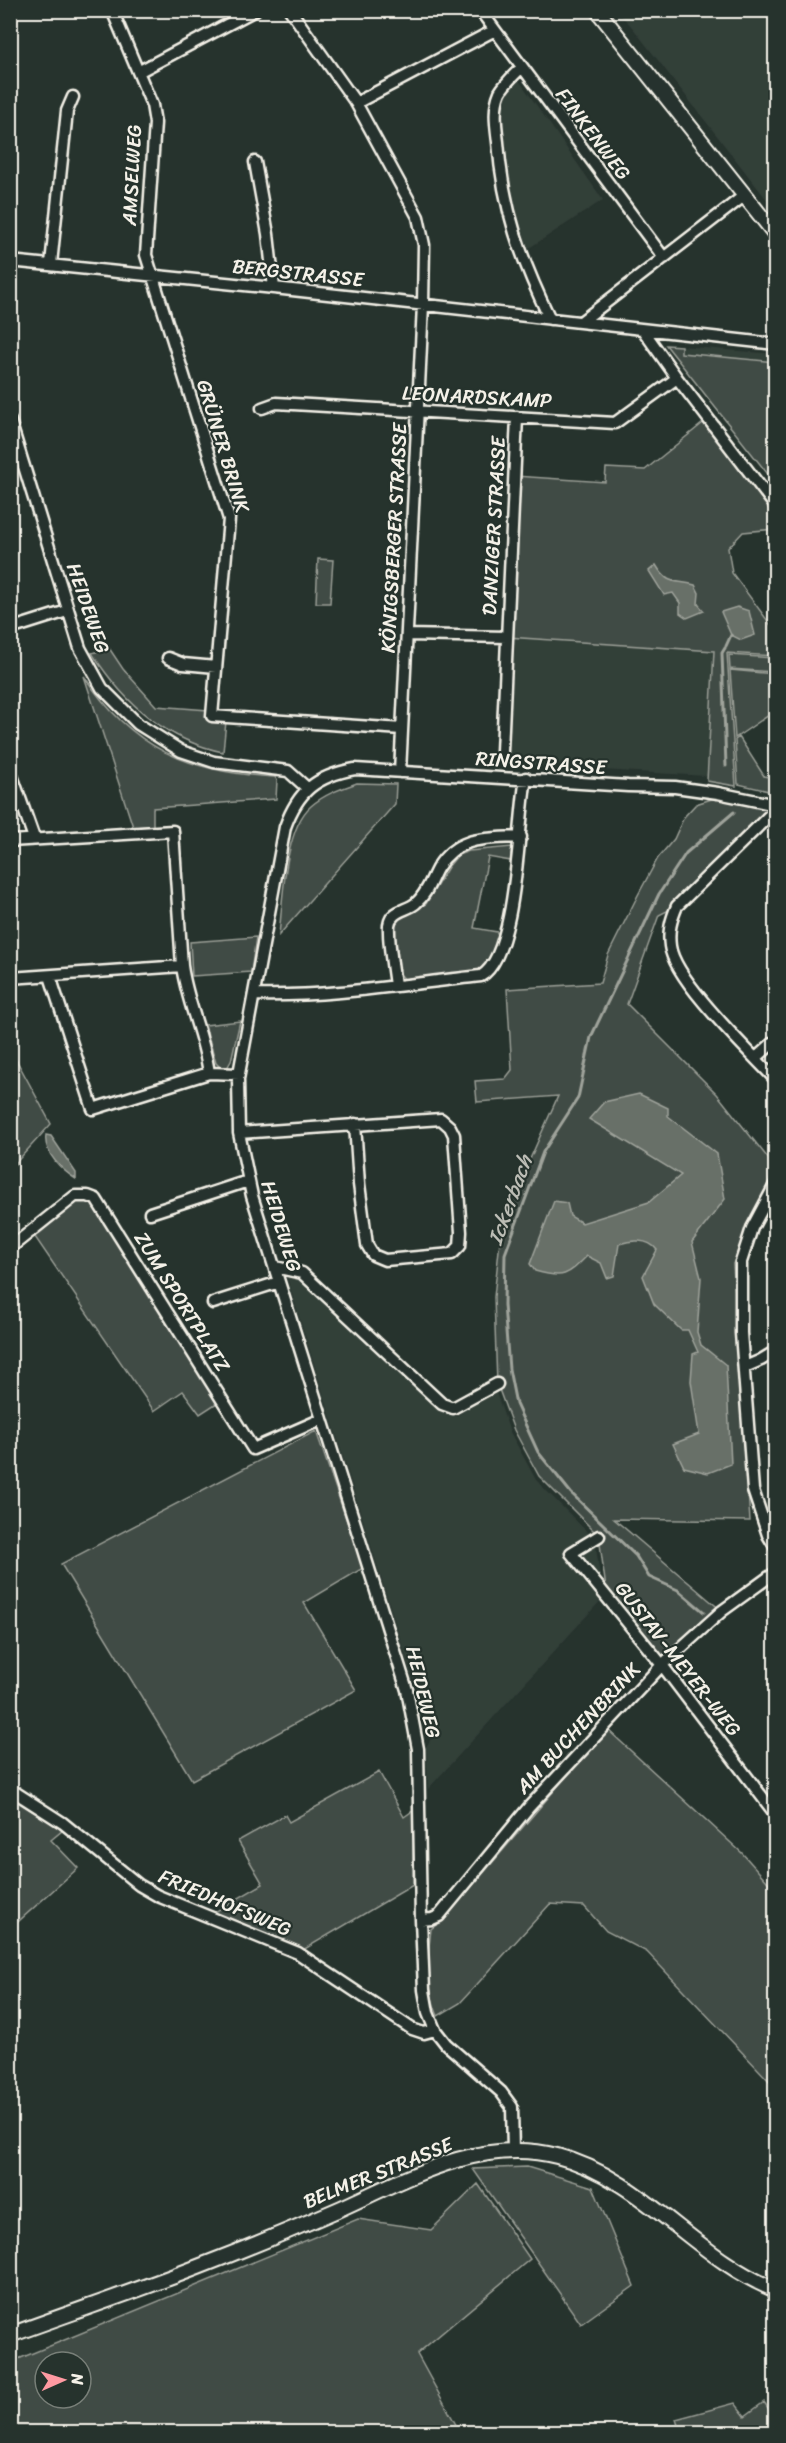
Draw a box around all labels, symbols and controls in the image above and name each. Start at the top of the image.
street label: FINKENWEG [546,80,640,188]
street label: AMSELWEG [112,123,152,228]
street label: BERGSTRASSE [231,249,367,297]
street label: GRÜNER BRINK [186,375,260,518]
street label: LEONARDSKAMP [401,376,553,418]
street label: KÖNIGSBERGER STRASSE [370,420,418,654]
street label: DANZIGER STRASSE [472,434,516,616]
street label: HEIDEWEG [56,558,120,659]
street label: RINGSTRASSE [474,741,609,785]
water label: Ickerbach [476,1148,544,1251]
street label: HEIDEWEG [251,1176,312,1277]
street label: ZUM SPORTPLATZ [124,1224,240,1380]
street label: GUSTAV-MEYER-WEG [606,1573,750,1745]
street label: HEIDEWEG [395,1642,451,1742]
street label: AM BUCHENBRINK [506,1654,649,1803]
street label: FRIEDHOFSWEG [153,1859,297,1947]
street label: BELMER STRASSE [298,2126,460,2219]
north arrow [33,2350,93,2410]
text: N [63,2372,92,2386]

